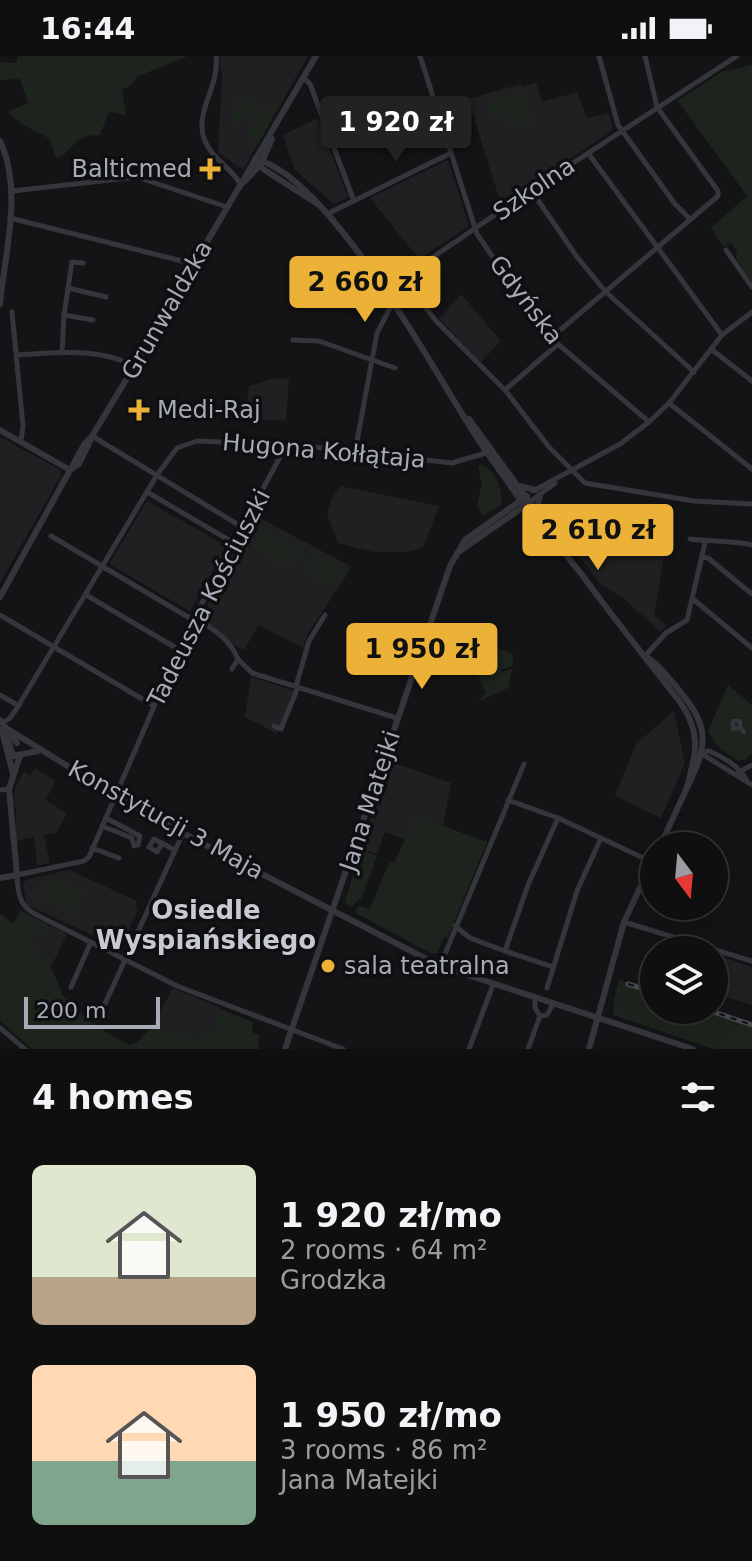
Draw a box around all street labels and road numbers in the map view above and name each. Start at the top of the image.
street label: Szkolna [488,152,580,226]
street label: Grunwaldzka [116,235,218,385]
street label: Gdyńska [484,250,568,350]
street label: Hugona Kołłątaja [221,428,427,474]
street label: Tadeusza Kościuszki [141,484,276,712]
street label: Jana Matejki [333,727,406,877]
street label: Konstytucji 3 Maja [63,755,269,885]

